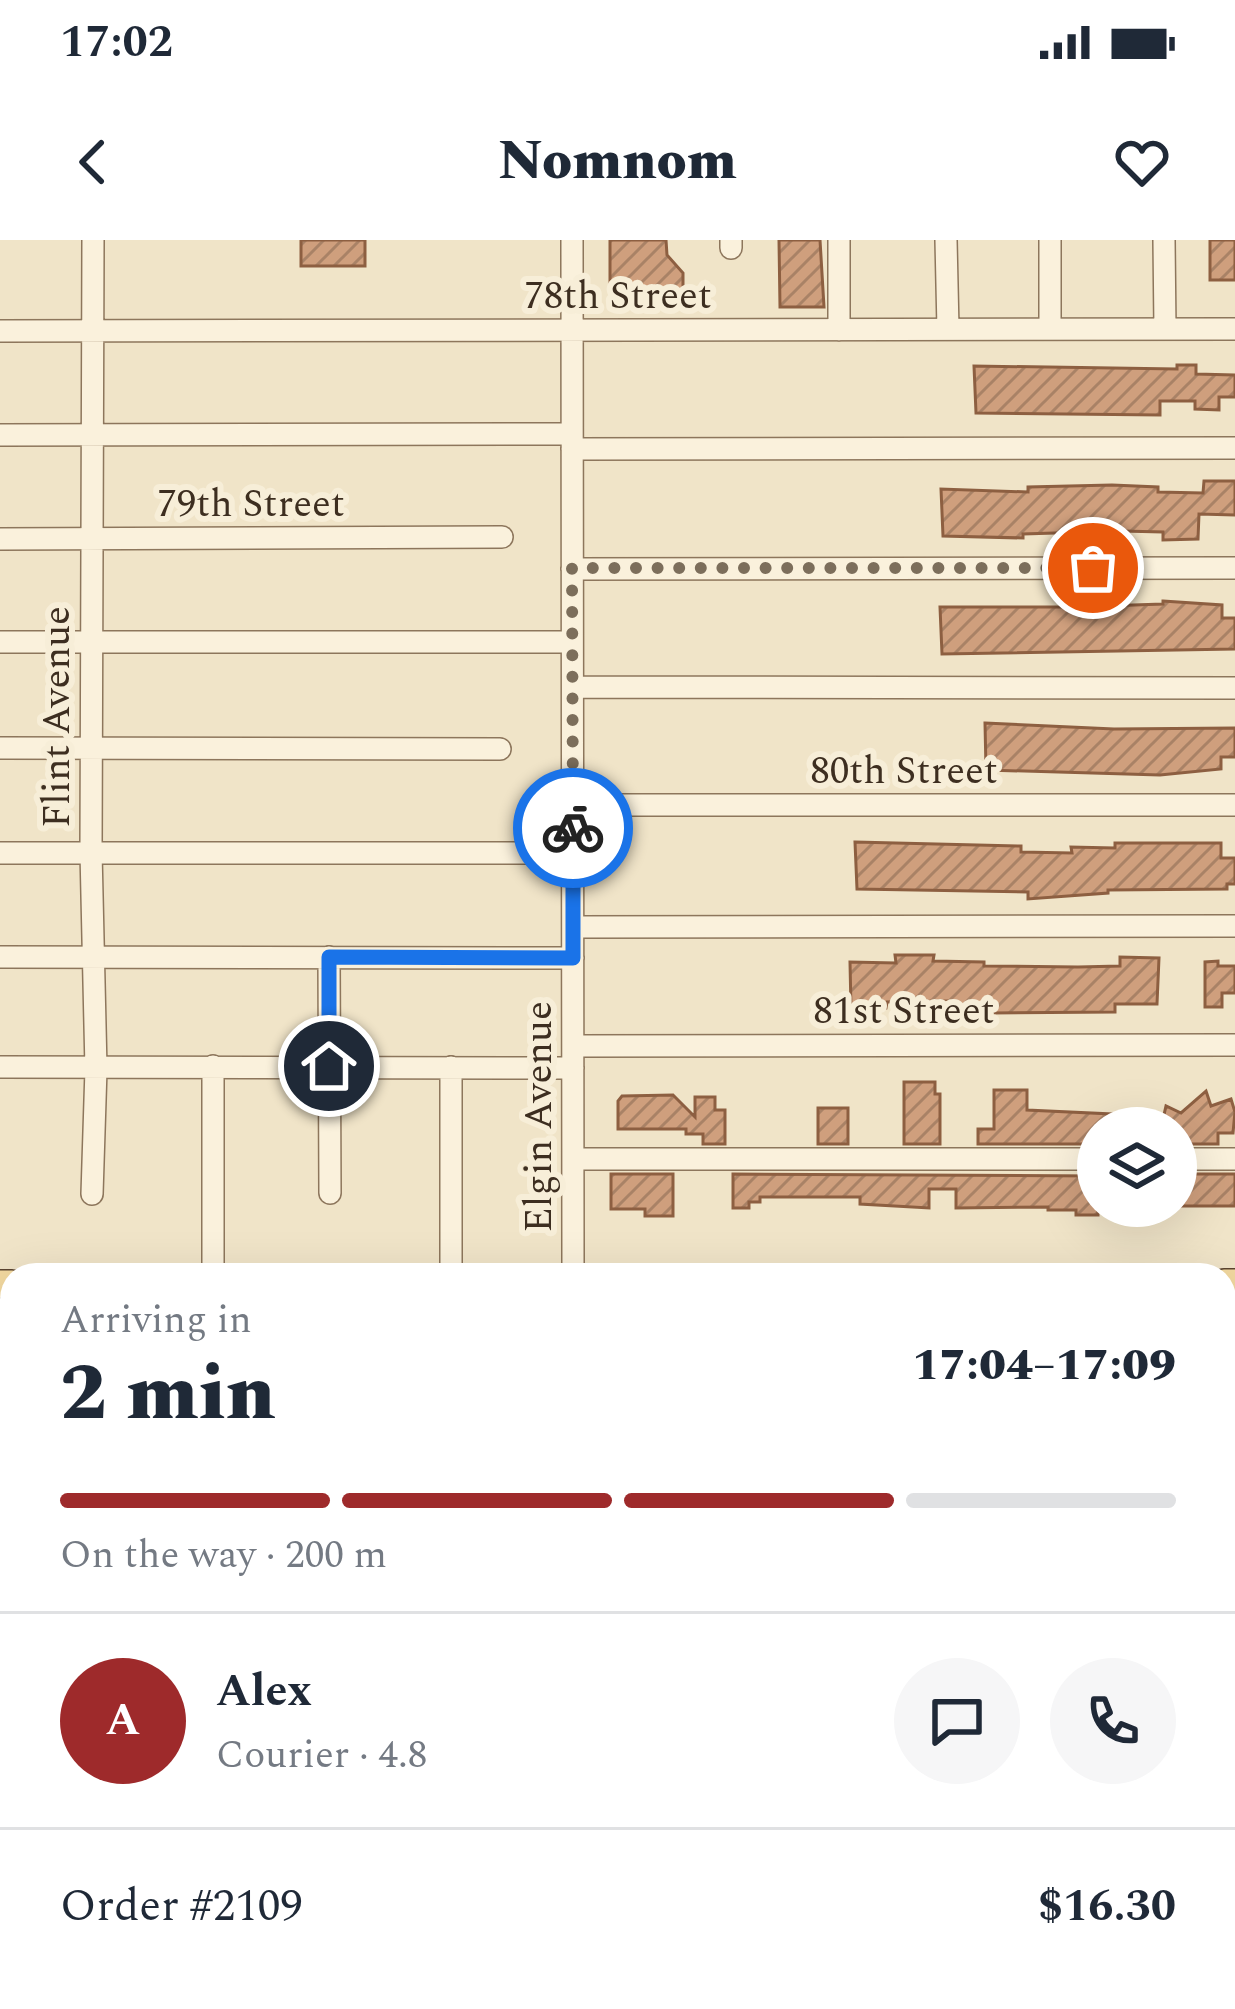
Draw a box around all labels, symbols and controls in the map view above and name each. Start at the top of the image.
text: 17:02 [60,8,173,77]
text: Nomnom [498,121,737,203]
icon: back [60,129,126,195]
icon: heart [1109,129,1175,195]
street label: 78th Street [524,267,712,326]
street label: 79th Street [157,475,345,534]
pin [1042,517,1144,619]
icon: bag [1060,535,1126,601]
street label: Flint Avenue [28,606,87,828]
street label: 80th Street [810,742,998,801]
courier [513,768,633,888]
icon: bike [540,795,606,861]
street label: 81st Street [813,982,995,1041]
street label: Elgin Avenue [510,1001,569,1233]
pin [278,1015,380,1117]
icon: home [296,1033,362,1099]
map controls [1077,1107,1197,1227]
button: layers [1077,1107,1197,1227]
text: Arriving in [60,1291,252,1350]
text: 17:04–17:09 [912,1331,1176,1400]
text: 2 min [60,1335,276,1454]
text: On the way · 200 m [60,1526,387,1585]
text: Alex [216,1657,312,1726]
button: chat [894,1658,1020,1784]
button: phone [1050,1658,1176,1784]
text: A [106,1686,140,1755]
text: Courier · 4.8 [216,1726,427,1785]
text: Order #2109 [60,1872,303,1941]
text: $16.30 [1038,1872,1176,1941]

